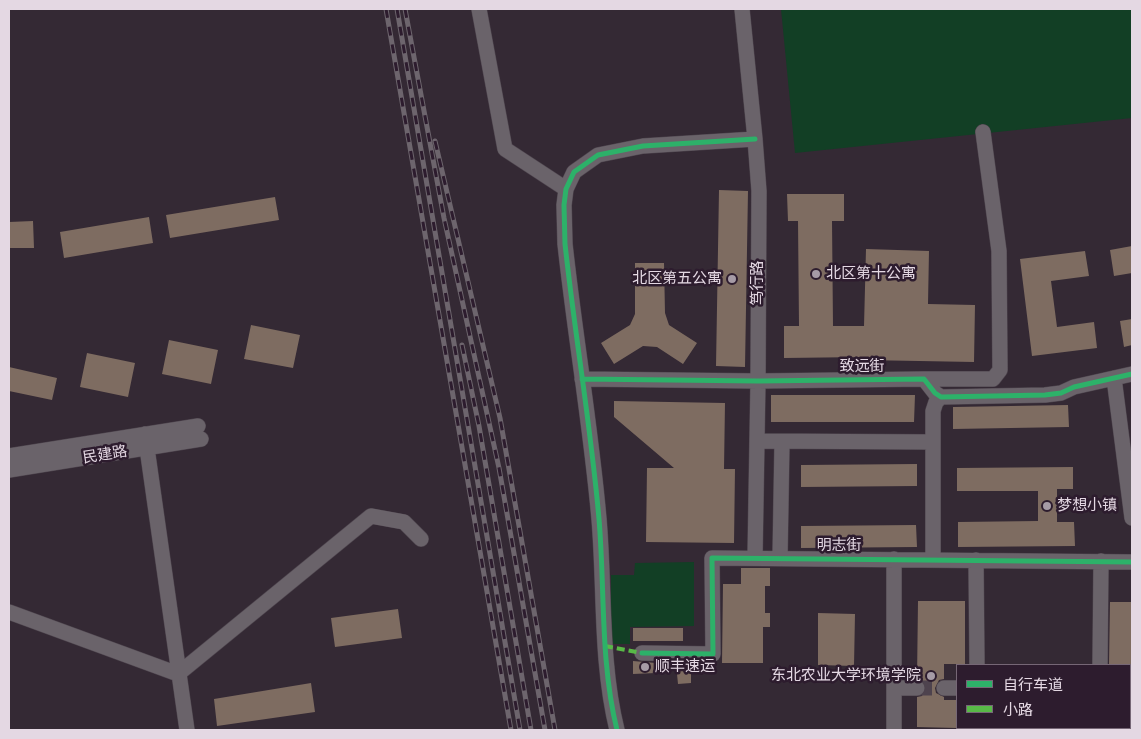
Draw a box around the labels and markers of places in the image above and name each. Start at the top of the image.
place label: 北区第十公寓 [826,265,916,283]
marker: 北区第十公寓 [810,268,822,280]
place label: 北区第五公寓 [632,270,722,288]
marker: 北区第五公寓 [726,273,738,285]
place label: 梦想小镇 [1057,497,1117,515]
marker: 梦想小镇 [1041,500,1053,512]
place label: 顺丰速运 [655,658,715,676]
marker: 顺丰速运 [639,661,651,673]
place label: 东北农业大学环境学院 [771,667,921,685]
marker: 东北农业大学环境学院 [925,670,937,682]

